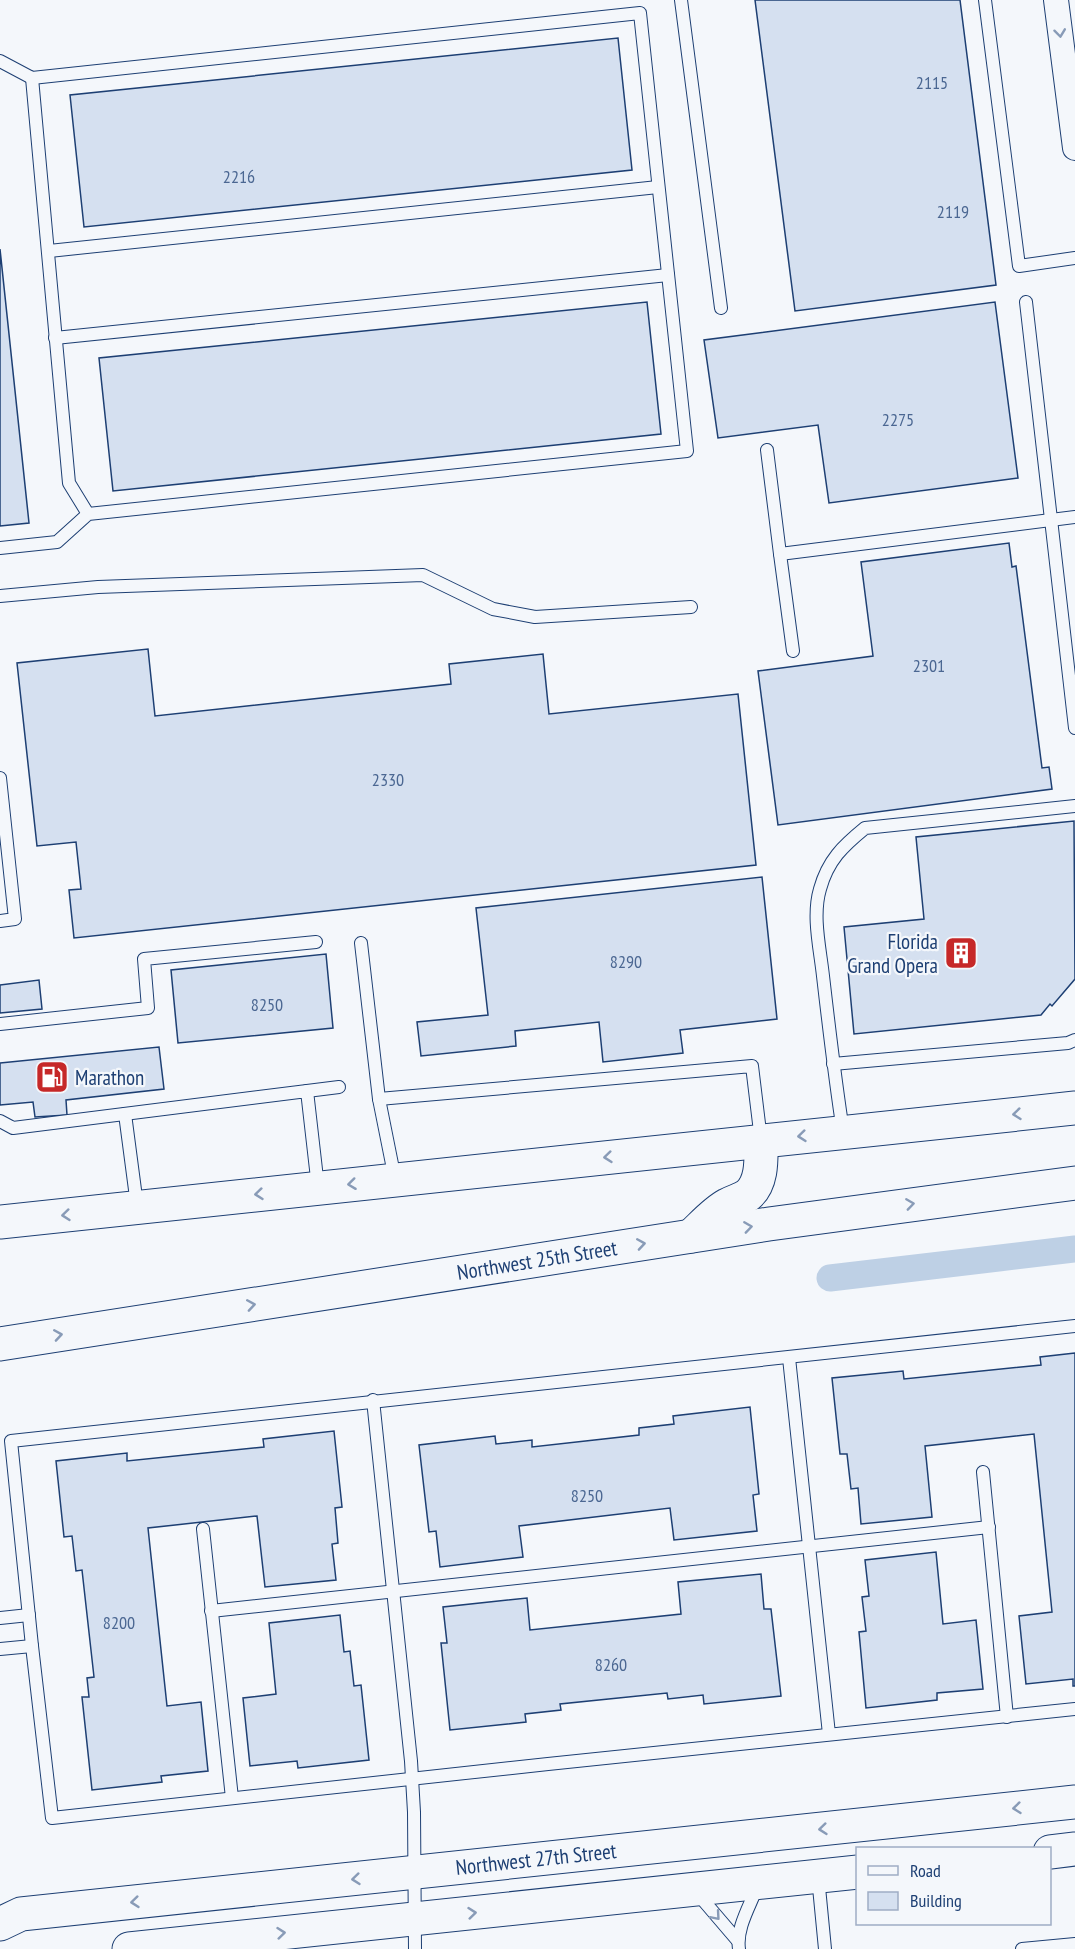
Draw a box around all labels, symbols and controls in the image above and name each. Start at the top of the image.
one-way arrow [1054,28,1066,37]
house number: 2115 [916,71,948,94]
house number: 2216 [223,165,255,188]
house number: 2119 [937,200,969,223]
house number: 2275 [882,408,914,431]
house number: 2301 [913,654,945,677]
house number: 2330 [372,768,404,791]
place label: Florida Grand Opera [847,928,938,979]
building icon: Florida Grand Opera [943,935,979,971]
house number: 8290 [610,950,642,973]
house number: 8250 [251,993,283,1016]
fuel station icon: Marathon [34,1059,70,1095]
place label: Marathon [75,1064,144,1091]
one-way arrow [1012,1107,1021,1120]
one-way arrow [797,1130,807,1142]
one-way arrow [603,1150,613,1163]
one-way arrow [347,1178,356,1190]
one-way arrow [255,1187,264,1200]
one-way arrow [906,1199,915,1211]
one-way arrow [61,1208,70,1220]
one-way arrow [744,1222,753,1234]
street label: Northwest 25th Street [455,1234,619,1286]
one-way arrow [635,1238,645,1251]
one-way arrow [246,1299,255,1311]
one-way arrow [53,1329,62,1341]
house number: 8250 [571,1484,603,1507]
house number: 8200 [103,1611,135,1634]
house number: 8260 [595,1653,627,1676]
one-way arrow [1012,1802,1021,1814]
one-way arrow [818,1822,827,1835]
street label: Northwest 27th Street [454,1837,618,1881]
legend [856,1847,1051,1925]
text: Road [910,1859,941,1882]
one-way arrow [352,1872,361,1885]
text: Building [910,1889,962,1912]
one-way arrow [131,1895,140,1908]
one-way arrow [467,1907,477,1920]
one-way arrow [709,1909,720,1919]
one-way arrow [276,1927,285,1940]

